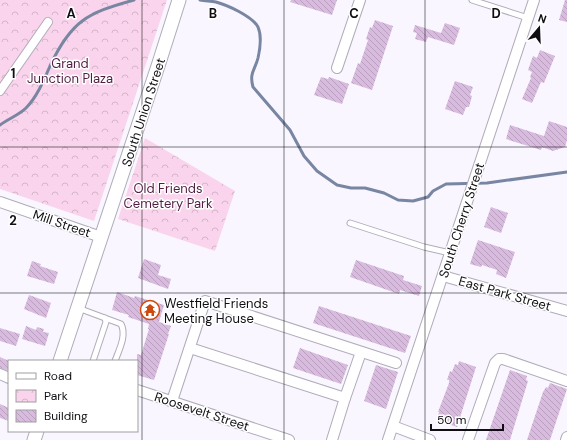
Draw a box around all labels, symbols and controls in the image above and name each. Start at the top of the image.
text: A [66,5,76,22]
text: B [209,5,217,22]
text: C [349,5,359,22]
text: D [491,5,501,22]
north arrow [519,8,559,48]
text: N [536,11,548,26]
park label: Grand Junction Plaza [27,55,113,87]
street label: South Union Street [118,56,169,169]
text: 1 [11,65,15,82]
street label: South Cherry Street [435,160,488,280]
park label: Old Friends Cemetery Park [124,180,213,212]
street label: Mill Street [31,206,93,241]
text: 2 [9,212,17,229]
street label: East Park Street [457,272,553,315]
place label: Westfield Friends Meeting House [164,295,268,327]
temple icon: Westfield Friends Meeting House [139,299,161,321]
legend [8,360,138,432]
text: Road [44,368,72,384]
text: Park [44,388,68,404]
street label: Roosevelt Street [152,388,251,435]
scale bar [431,406,503,432]
text: Building [44,408,88,424]
text: 50 m [437,412,466,428]

